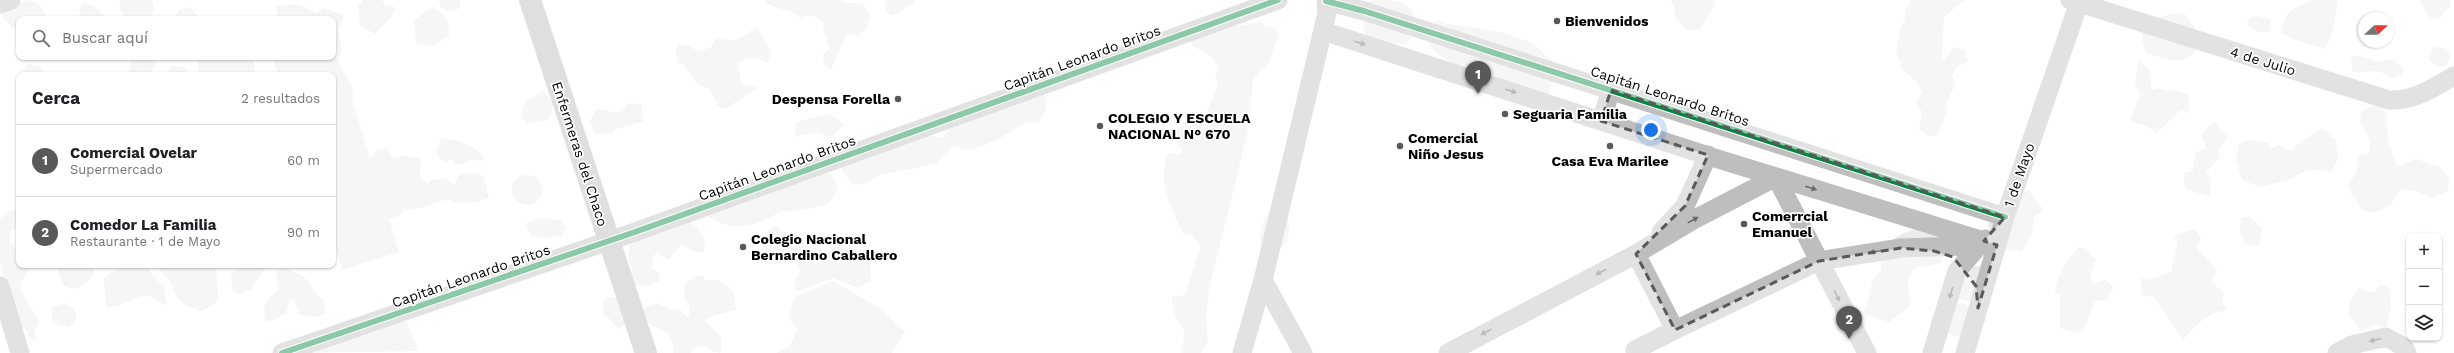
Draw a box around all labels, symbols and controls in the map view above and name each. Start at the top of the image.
north arrow [2358,12,2394,48]
place label: Bienvenidos [1565,13,1649,29]
search box [16,16,336,60]
marker: Bienvenidos [1552,16,1562,26]
street label: Capitán Leonardo Britos [1001,22,1163,94]
icon: search [30,27,52,49]
text: Buscar aquí [62,29,148,47]
one-way arrow [1355,40,1367,46]
street label: 4 de Julio [2228,43,2298,79]
pin: 1 [1465,61,1491,94]
street label: Capitán Leonardo Britos [1589,63,1751,129]
street label: Enfermeras del Chaco [549,80,611,228]
text: Cerca [32,88,80,108]
one-way arrow [1505,89,1517,95]
text: 2 resultados [241,91,320,106]
place label: Despensa Forella [772,91,891,107]
marker: Despensa Forella [893,94,903,104]
place label: Seguaria Familia [1513,106,1628,122]
marker: Seguaria Familia [1500,109,1510,119]
place label: COLEGIO Y ESCUELA NACIONAL N° 670 [1108,110,1251,142]
your location [1641,120,1661,140]
marker: COLEGIO Y ESCUELA NACIONAL N° 670 [1095,121,1105,131]
place label: Comercial Niño Jesus [1408,130,1484,162]
street label: Capitán Leonardo Britos [696,132,858,204]
marker: Comercial Niño Jesus [1395,141,1405,151]
marker: Casa Eva Marilee [1605,141,1615,151]
street label: 1 de Mayo [2001,141,2037,209]
one-way arrow [1668,142,1680,148]
text: Comercial Ovelar [70,144,197,162]
text: 1 [42,153,48,168]
text: 60 m [287,153,320,168]
place label: Casa Eva Marilee [1551,153,1669,169]
text: Supermercado [70,162,163,177]
one-way arrow [1806,185,1818,191]
place label: Comerrcial Emanuel [1752,208,1828,240]
text: Comedor La Familia [70,216,216,234]
one-way arrow [1687,216,1699,223]
marker: Comerrcial Emanuel [1739,219,1749,229]
text: 2 [41,225,49,240]
text: 90 m [287,225,320,240]
place label: Colegio Nacional Bernardino Caballero [751,231,897,263]
map controls [2406,233,2442,341]
button: + [2406,233,2442,269]
text: Restaurante · 1 de Mayo [70,234,221,249]
street label: Capitán Leonardo Britos [390,241,552,311]
marker: Colegio Nacional Bernardino Caballero [738,242,748,252]
one-way arrow [1869,249,1882,255]
one-way arrow [1595,269,1607,275]
button: − [2406,269,2442,305]
one-way arrow [1948,287,1954,299]
one-way arrow [1834,290,1841,301]
button: layers [2406,305,2442,341]
pin: 2 [1836,306,1862,339]
one-way arrow [1480,329,1492,335]
one-way arrow [2369,337,2381,343]

